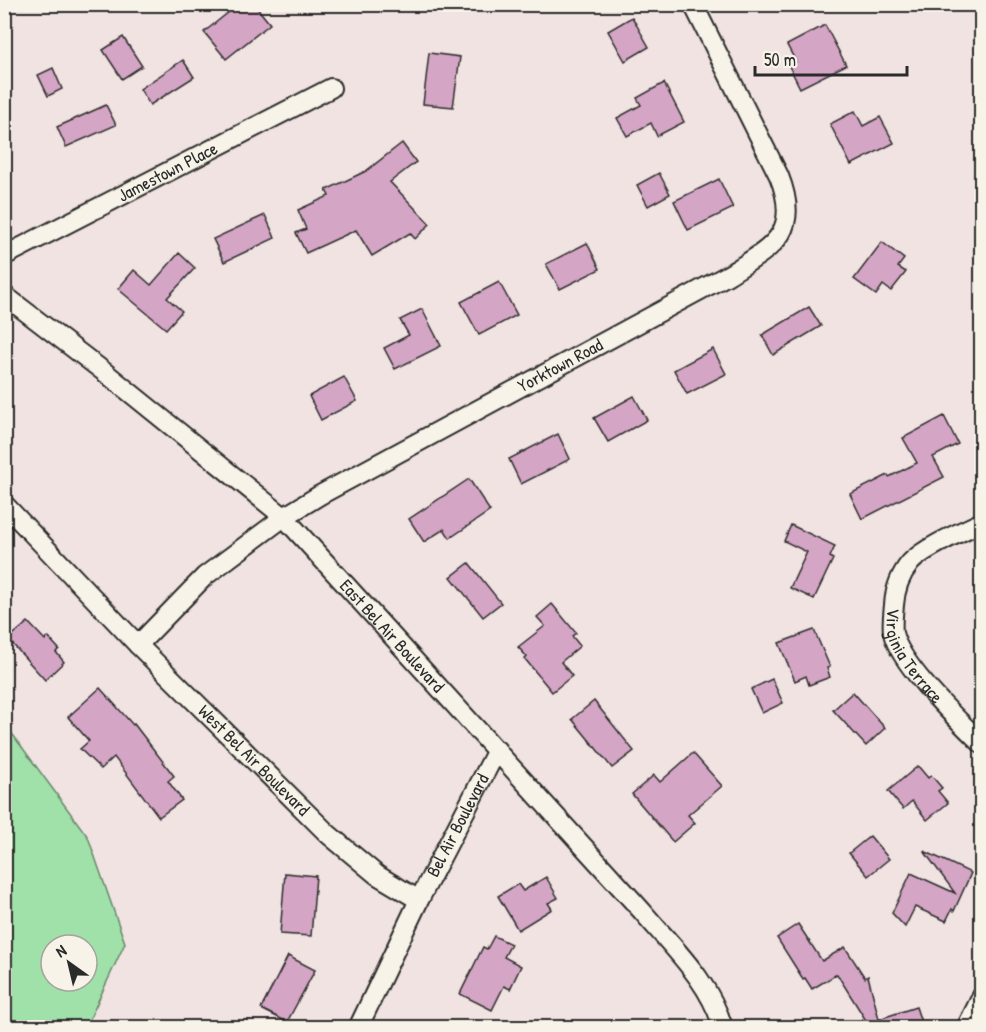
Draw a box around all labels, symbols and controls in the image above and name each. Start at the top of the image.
scale bar [755,39,906,77]
text: 50 m [764,47,796,72]
street label: Jamestown Place [113,135,222,207]
street label: Yorktown Road [513,332,607,398]
street label: East Bel Air Boulevard [334,573,451,698]
street label: Virginia Terrace [881,607,949,709]
street label: West Bel Air Boulevard [193,699,316,821]
street label: Bel Air Boulevard [420,769,495,881]
north arrow [39,933,99,993]
text: N [51,939,71,962]

